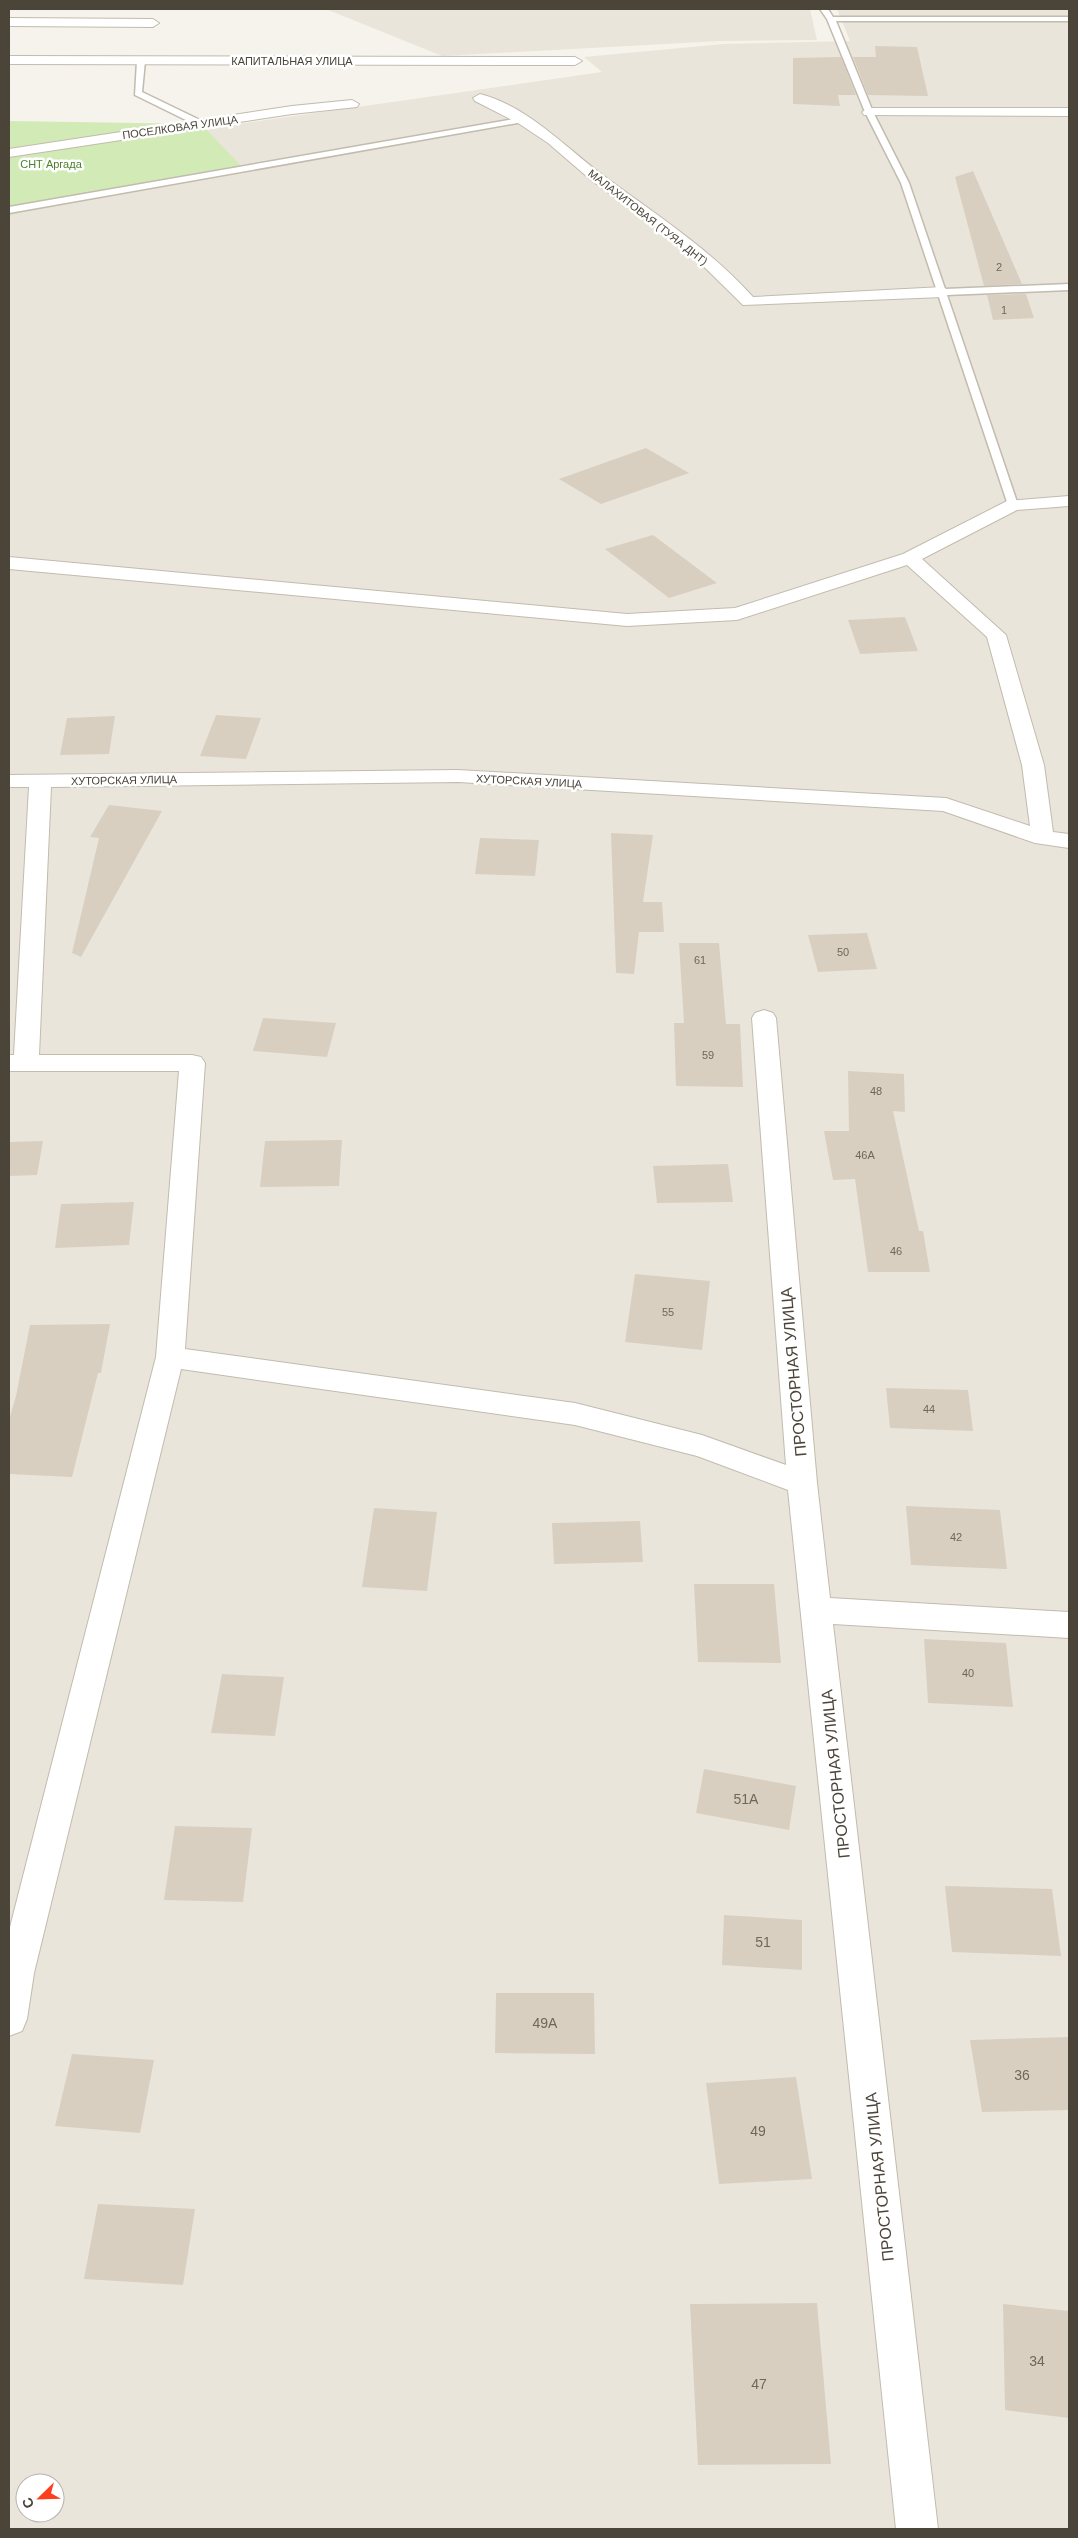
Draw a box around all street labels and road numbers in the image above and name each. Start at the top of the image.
street label: КАПИТАЛЬНАЯ УЛИЦА [231,55,353,67]
street label: ПОСЕЛКОВАЯ УЛИЦА [122,113,239,141]
street label: МАЛАХИТОВАЯ (ТУЯА ДНТ) [586,167,710,267]
street label: ХУТОРСКАЯ УЛИЦА [476,772,583,790]
street label: ХУТОРСКАЯ УЛИЦА [71,773,178,787]
street label: ПРОСТОРНАЯ УЛИЦА [778,1286,809,1457]
street label: ПРОСТОРНАЯ УЛИЦА [818,1688,853,1859]
street label: ПРОСТОРНАЯ УЛИЦА [862,2091,897,2262]

